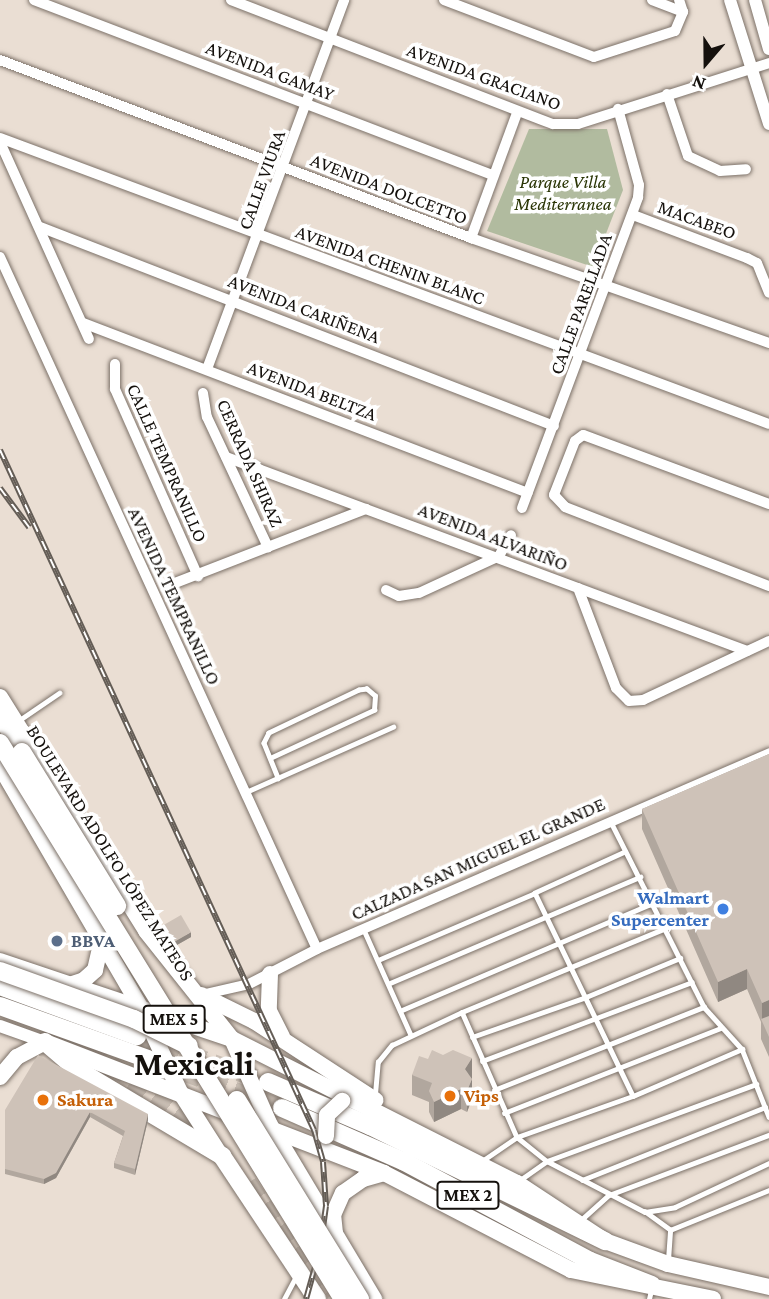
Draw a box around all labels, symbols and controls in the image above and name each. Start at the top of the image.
north arrow [671,28,741,98]
street label: AVENIDA GAMAY [203,36,337,106]
street label: AVENIDA GRACIANO [404,38,564,116]
text: N [689,71,708,95]
street label: CALLE VIURA [233,127,291,233]
street label: AVENIDA DOLCETTO [307,149,471,229]
park label: Parque Villa Mediterranea [514,171,612,215]
street label: MACABEO [655,195,739,245]
street label: AVENIDA CHENIN BLANC [292,220,488,310]
street label: CALLE PARELLADA [545,230,617,378]
street label: AVENIDA CARIÑENA [225,270,383,348]
street label: AVENIDA BELTZA [244,356,380,426]
street label: CALLE TEMPRANILLO [122,380,212,546]
street label: CERRADA SHIRAZ [212,396,288,530]
street label: AVENIDA ALVARIÑO [415,498,571,576]
street label: AVENIDA TEMPRANILLO [123,504,225,688]
street label: BOULEVARD ADOLFO LÓPEZ MATEOS [22,721,198,985]
street label: CALZADA SAN MIGUEL EL GRANDE [348,793,608,925]
place label: Walmart Supercenter [611,887,709,931]
marker: Walmart Supercenter [715,901,731,917]
place label: BBVA [71,930,115,952]
marker: BBVA [49,933,65,949]
road number: MEX 5 [142,1004,206,1034]
district label: Mexicali [134,1044,254,1084]
place label: Vips [464,1085,499,1107]
marker: Vips [442,1088,458,1104]
place label: Sakura [57,1089,113,1111]
marker: Sakura [35,1092,51,1108]
road number: MEX 2 [435,1180,501,1210]

